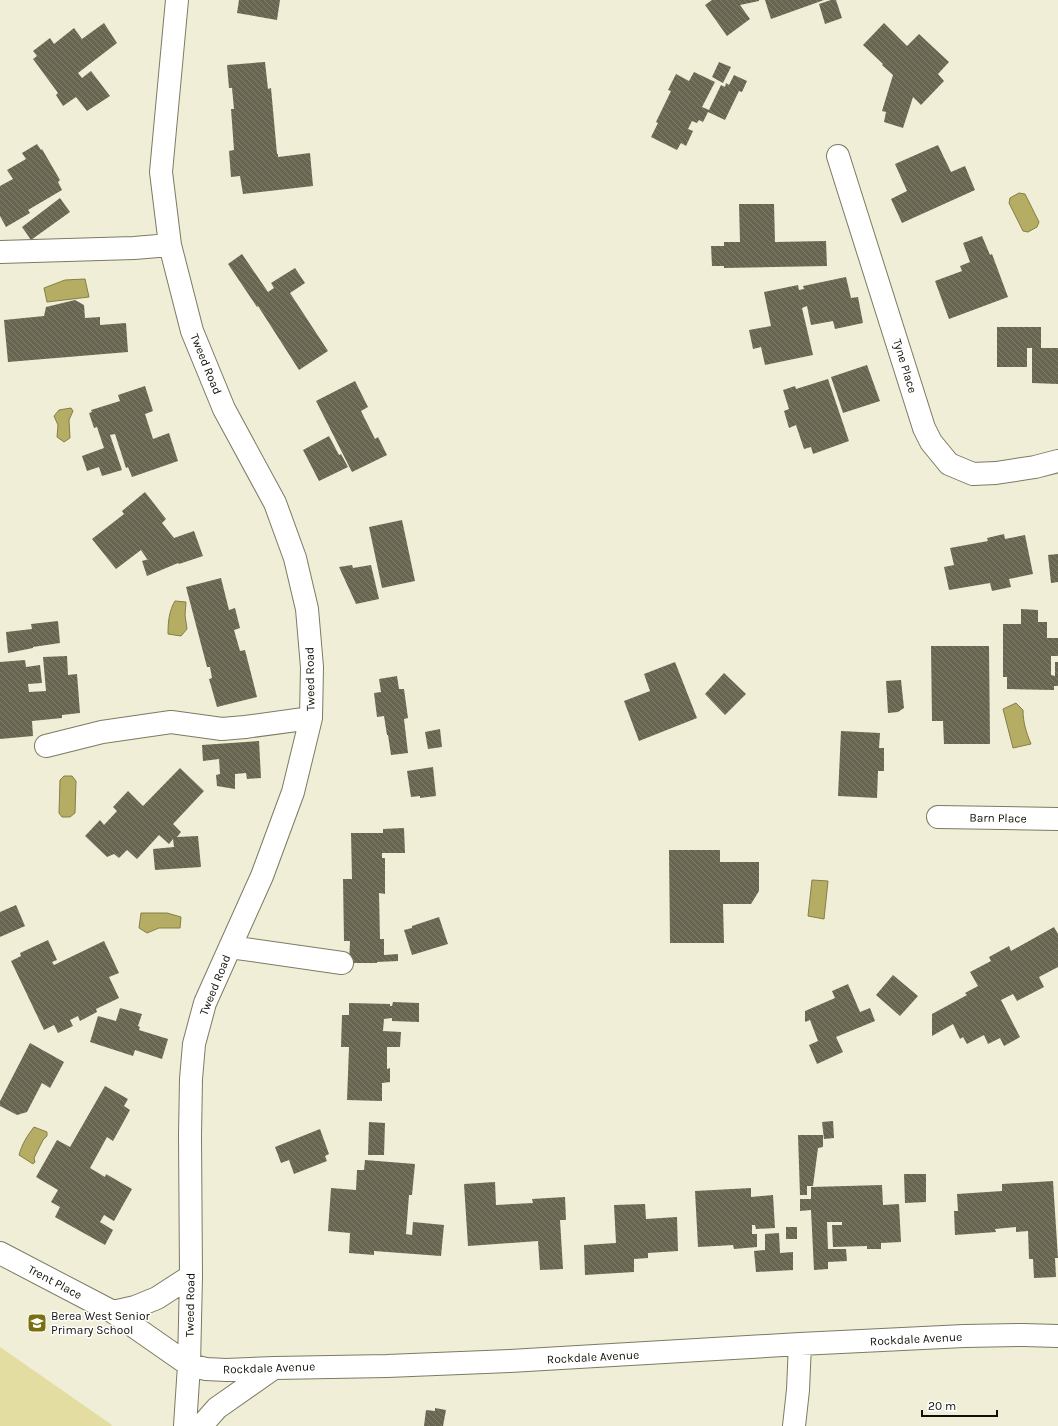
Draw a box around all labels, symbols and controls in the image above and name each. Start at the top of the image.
street label: Tweed Road [187,332,225,396]
street label: Tyne Place [890,337,920,395]
street label: Tweed Road [302,647,318,711]
street label: Barn Place [969,810,1027,826]
street label: Tweed Road [196,953,234,1017]
street label: Trent Place [26,1262,84,1302]
street label: Tweed Road [182,1273,198,1337]
place label: Berea West Senior Primary School [51,1309,151,1337]
school or university icon: Berea West Senior Primary School [26,1312,48,1334]
street label: Rockdale Avenue [869,1330,963,1348]
street label: Rockdale Avenue [546,1348,640,1366]
street label: Rockdale Avenue [223,1359,315,1377]
scale bar [922,1392,997,1418]
text: 20 m [928,1399,956,1413]

